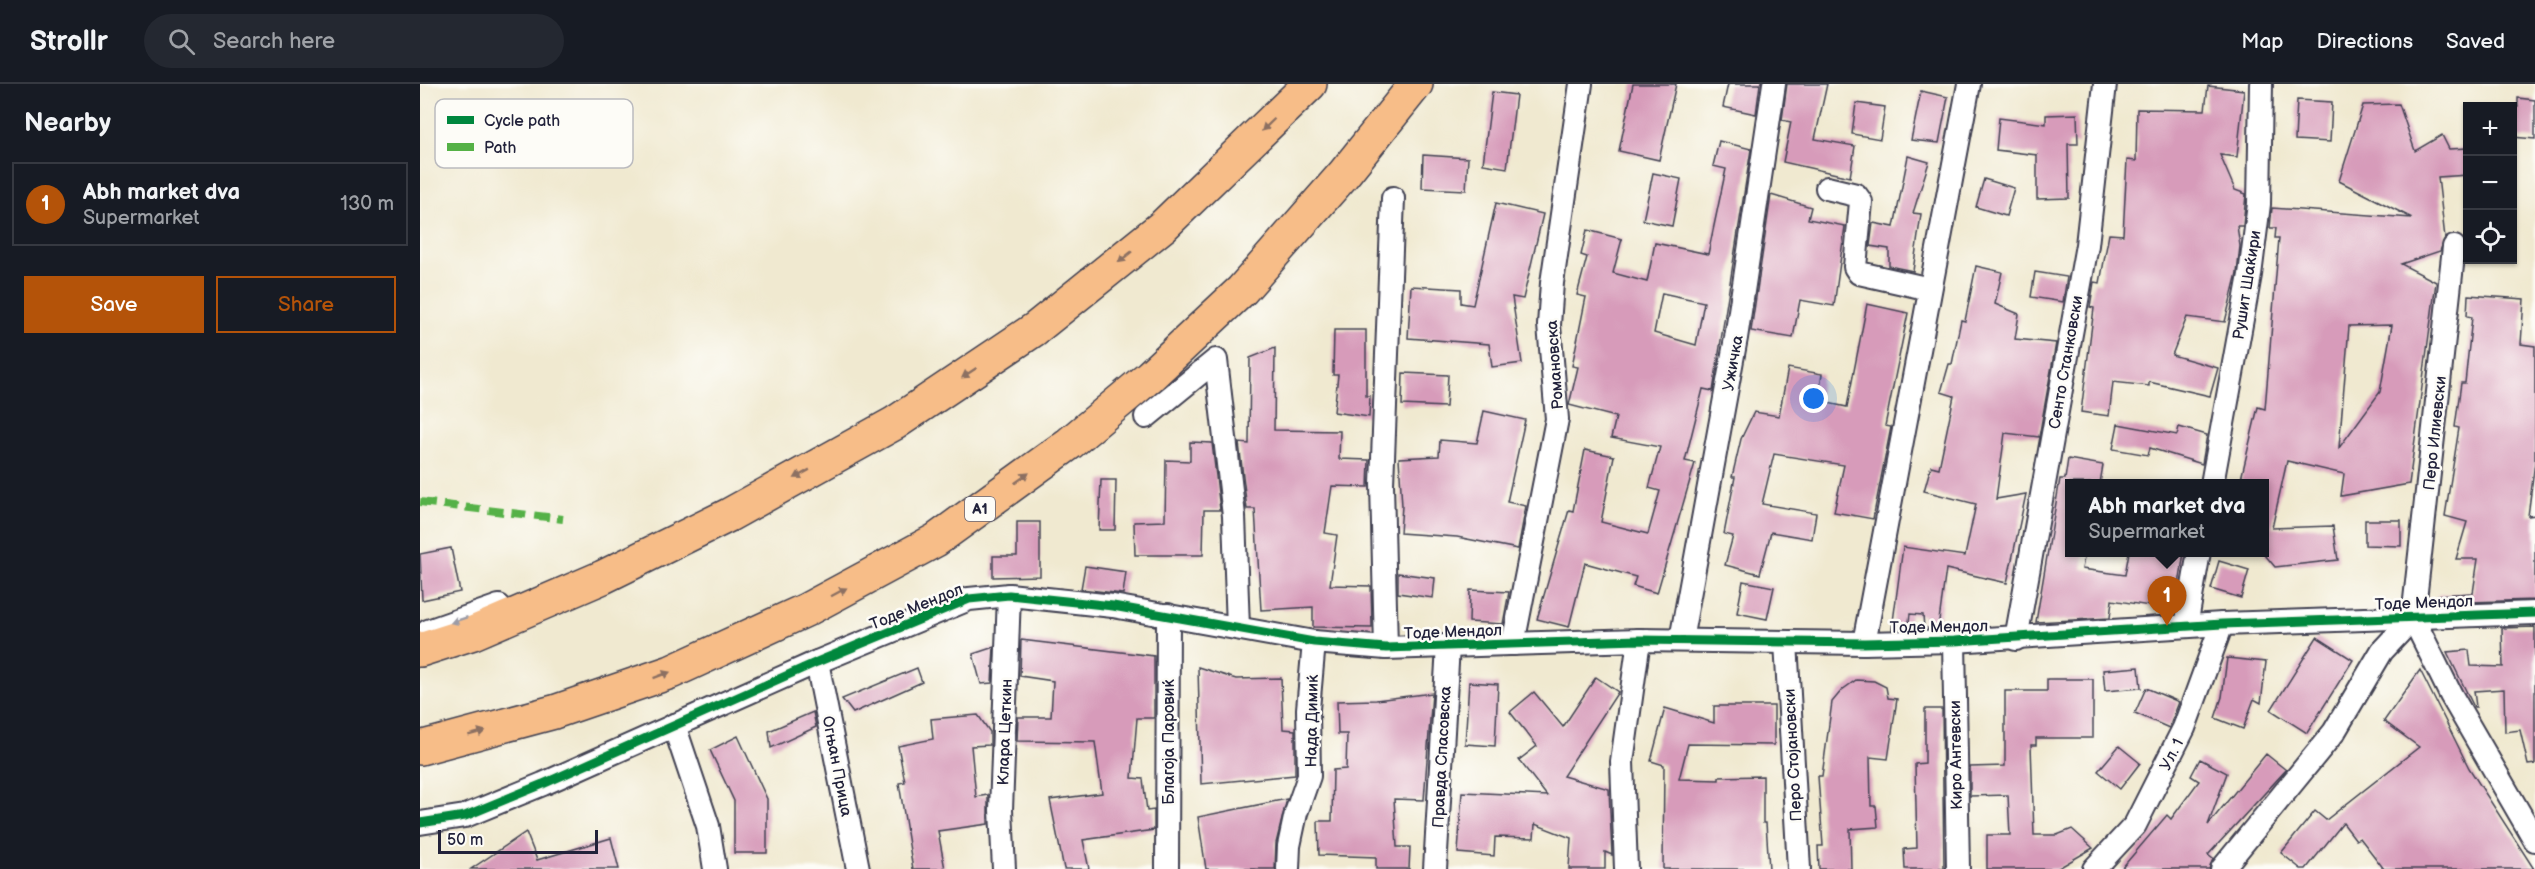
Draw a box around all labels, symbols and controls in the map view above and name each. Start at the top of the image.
search box [144,14,564,68]
text: Strollr [30,25,108,58]
icon: search [165,25,198,58]
text: Search here [213,28,335,55]
text: Map [2241,29,2284,54]
text: Directions [2317,29,2413,54]
text: Saved [2446,29,2505,54]
legend [435,99,633,168]
map controls [2463,102,2517,264]
button: + [2463,102,2517,156]
text: Nearby [24,108,111,139]
text: Cycle path [484,112,560,131]
one-way arrow [1262,118,1276,132]
text: Path [484,139,516,158]
button: − [2463,156,2517,210]
text: Abh market dva [83,179,240,206]
text: 1 [41,192,50,216]
text: 130 m [340,192,394,216]
text: Supermarket [83,206,199,230]
button: locate [2463,210,2517,264]
street label: Рушит Шаќири [2229,229,2266,341]
one-way arrow [1117,250,1133,263]
button: Save [24,276,204,333]
button: Share [216,276,396,333]
street label: Сенто Станковски [2045,294,2088,431]
street label: Романовска [1543,319,1568,410]
street label: Ужичка [1719,333,1748,393]
one-way arrow [961,367,977,379]
street label: Перо Илиевски [2420,375,2451,491]
your location [1799,384,1828,413]
one-way arrow [793,469,810,479]
one-way arrow [1013,472,1029,484]
popup [2065,479,2269,557]
text: Abh market dva [2088,493,2246,520]
road number: A1 [965,497,995,521]
text: Supermarket [2088,520,2205,544]
pin: 1 [2148,576,2186,626]
street label: Тоде Мендол [867,580,966,635]
one-way arrow [831,587,848,597]
street label: Тоде Мендол [2374,592,2474,615]
one-way arrow [450,616,468,625]
street label: Тоде Мендол [1890,617,1988,638]
street label: Тоде Мендол [1403,621,1503,644]
one-way arrow [654,669,672,679]
street label: Нада Димиќ [1302,674,1323,768]
street label: Клара Цеткин [994,678,1017,786]
street label: Благоја Паровиќ [1160,678,1179,805]
street label: Правда Спасовска [1429,685,1456,828]
street label: Перо Стојановски [1781,688,1806,822]
street label: Киро Антевски [1946,700,1967,810]
street label: Огњан Прица [817,714,856,819]
one-way arrow [468,728,486,737]
street label: Ул. 1 [2156,736,2188,774]
scale bar [438,827,598,854]
text: 50 m [447,831,483,850]

